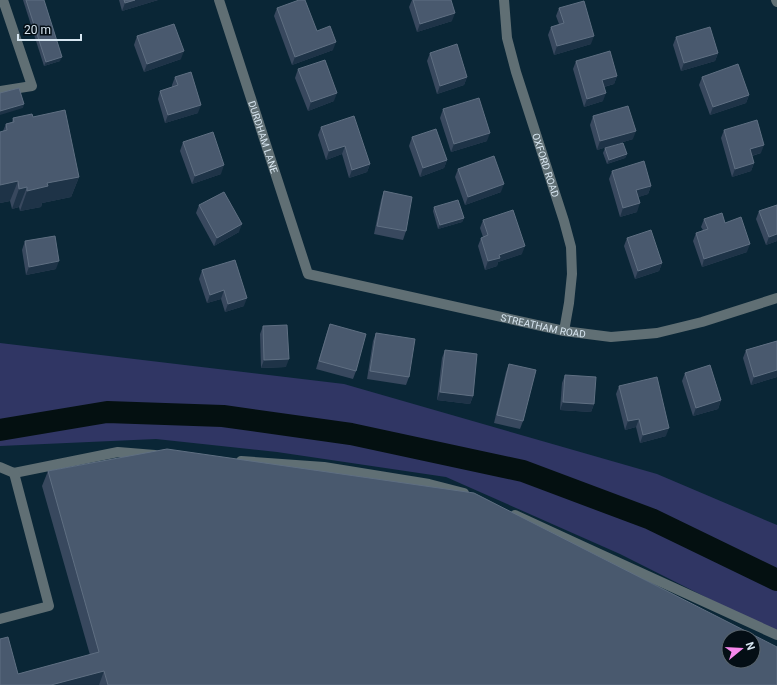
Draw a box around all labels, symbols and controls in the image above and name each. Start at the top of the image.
scale bar [18,16,81,42]
text: 20 m [24,23,51,37]
street label: DURDHAM LANE [247,99,280,175]
street label: OXFORD ROAD [530,132,561,198]
street label: STREATHAM ROAD [500,312,586,339]
north arrow [721,629,761,669]
text: N [743,640,757,652]

